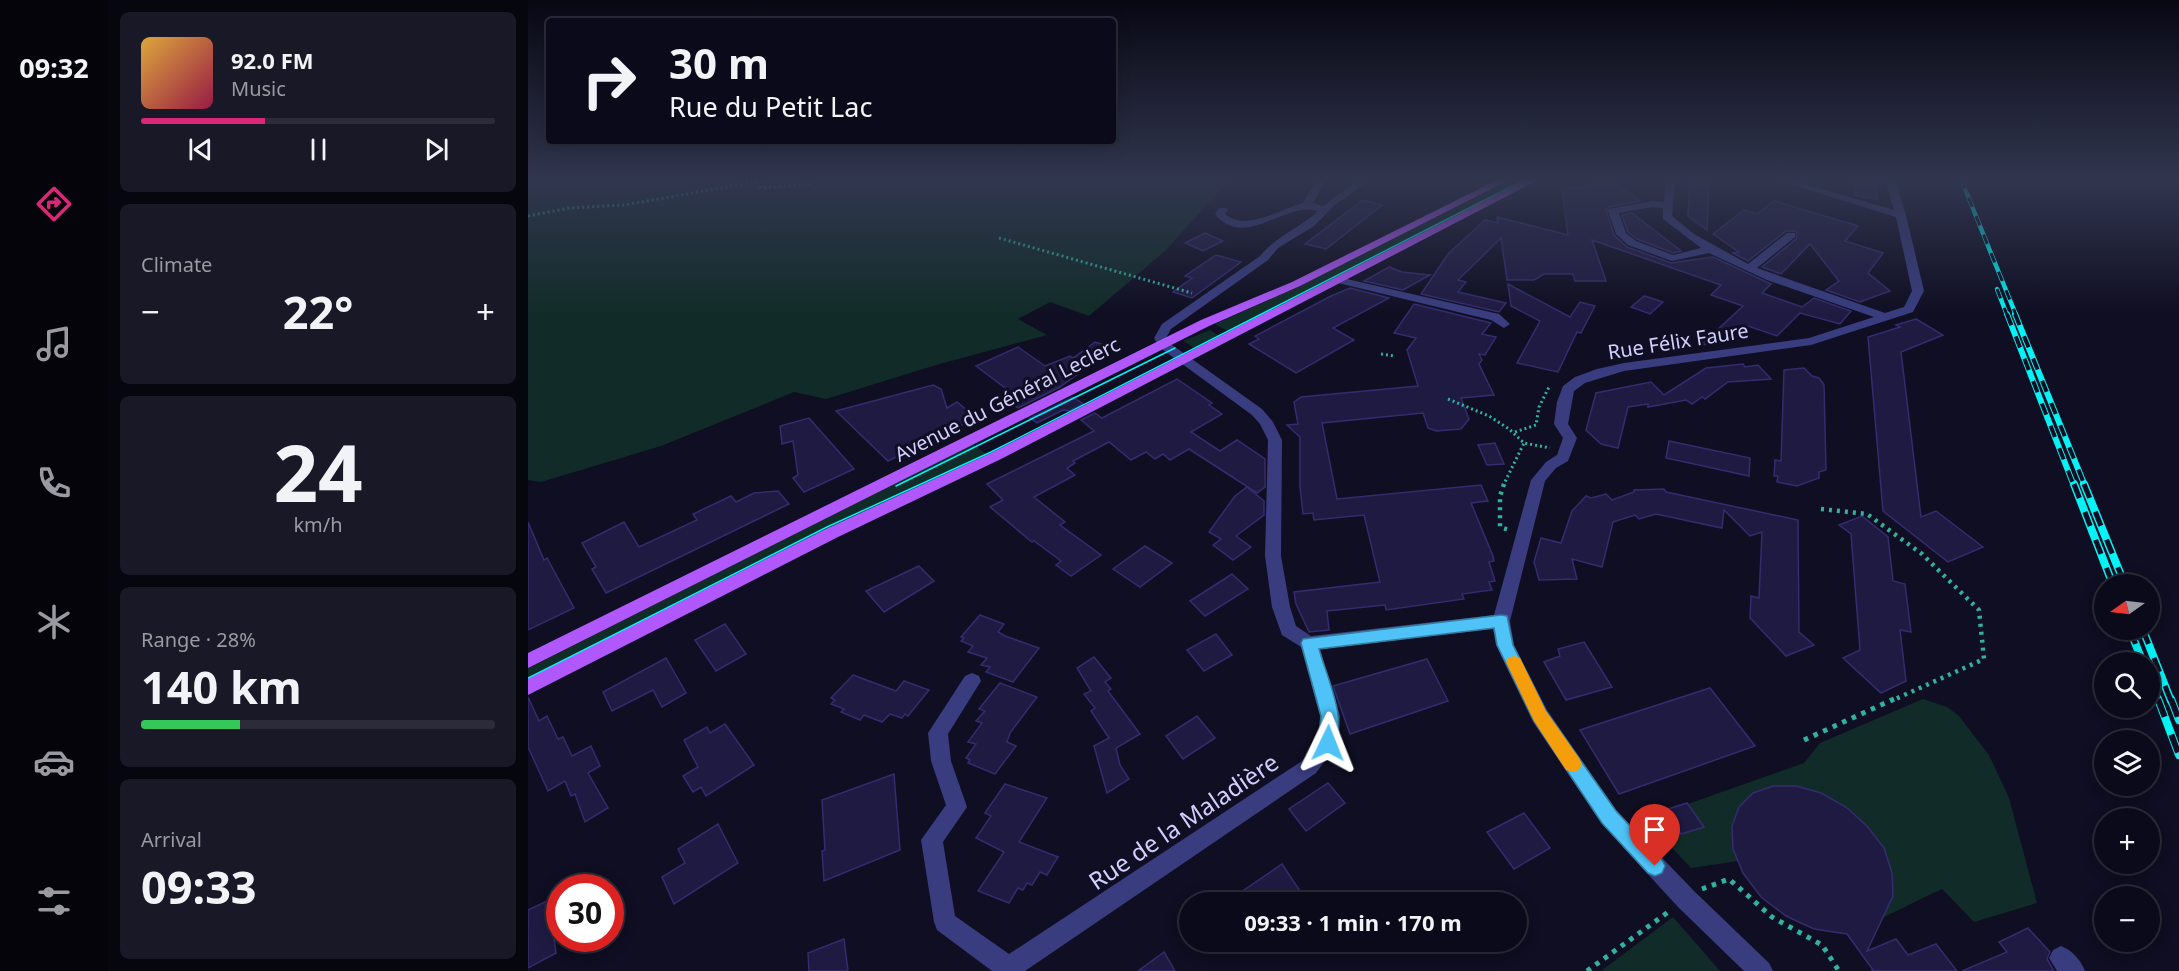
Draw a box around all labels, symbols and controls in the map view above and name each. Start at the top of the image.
text: 30 m [669,34,769,91]
icon: right [570,42,648,120]
text: 92.0 FM [231,45,313,75]
text: 09:32 [19,49,89,86]
text: Music [231,75,286,102]
text: Rue du Petit Lac [669,88,872,125]
icon: previous [184,133,217,166]
icon: pause [302,133,335,166]
icon: next [420,133,453,166]
icon: directions [33,183,75,225]
text: Climate [141,251,212,278]
text: 22° [283,281,353,342]
text: − [141,289,160,334]
text: + [476,289,495,334]
street label: Rue Félix Faure [1606,317,1750,365]
icon: music [33,323,75,365]
street label: Avenue du Général Leclerc [890,330,1124,468]
text: 24 [273,419,363,525]
icon: phone [33,462,75,504]
text: km/h [293,511,343,538]
north arrow [2094,574,2160,640]
map controls [2094,574,2160,952]
icon: climate [33,601,75,643]
text: Range · 28% [141,626,256,653]
button: search [2094,652,2160,718]
text: 140 km [141,656,302,717]
position arrow [1296,711,1360,775]
button: layers [2094,730,2160,796]
icon: car [33,741,75,783]
street label: Rue de la Maladière [1082,745,1284,897]
pin [1629,804,1680,866]
button: + [2094,808,2160,874]
icon: arrive [1638,813,1671,846]
text: Arrival [141,826,202,853]
text: 09:33 [141,856,257,917]
speed limit sign: 30 [546,874,624,952]
icon: filters [33,880,75,922]
button: − [2094,886,2160,952]
text: 09:33 · 1 min · 170 m [1244,907,1462,937]

